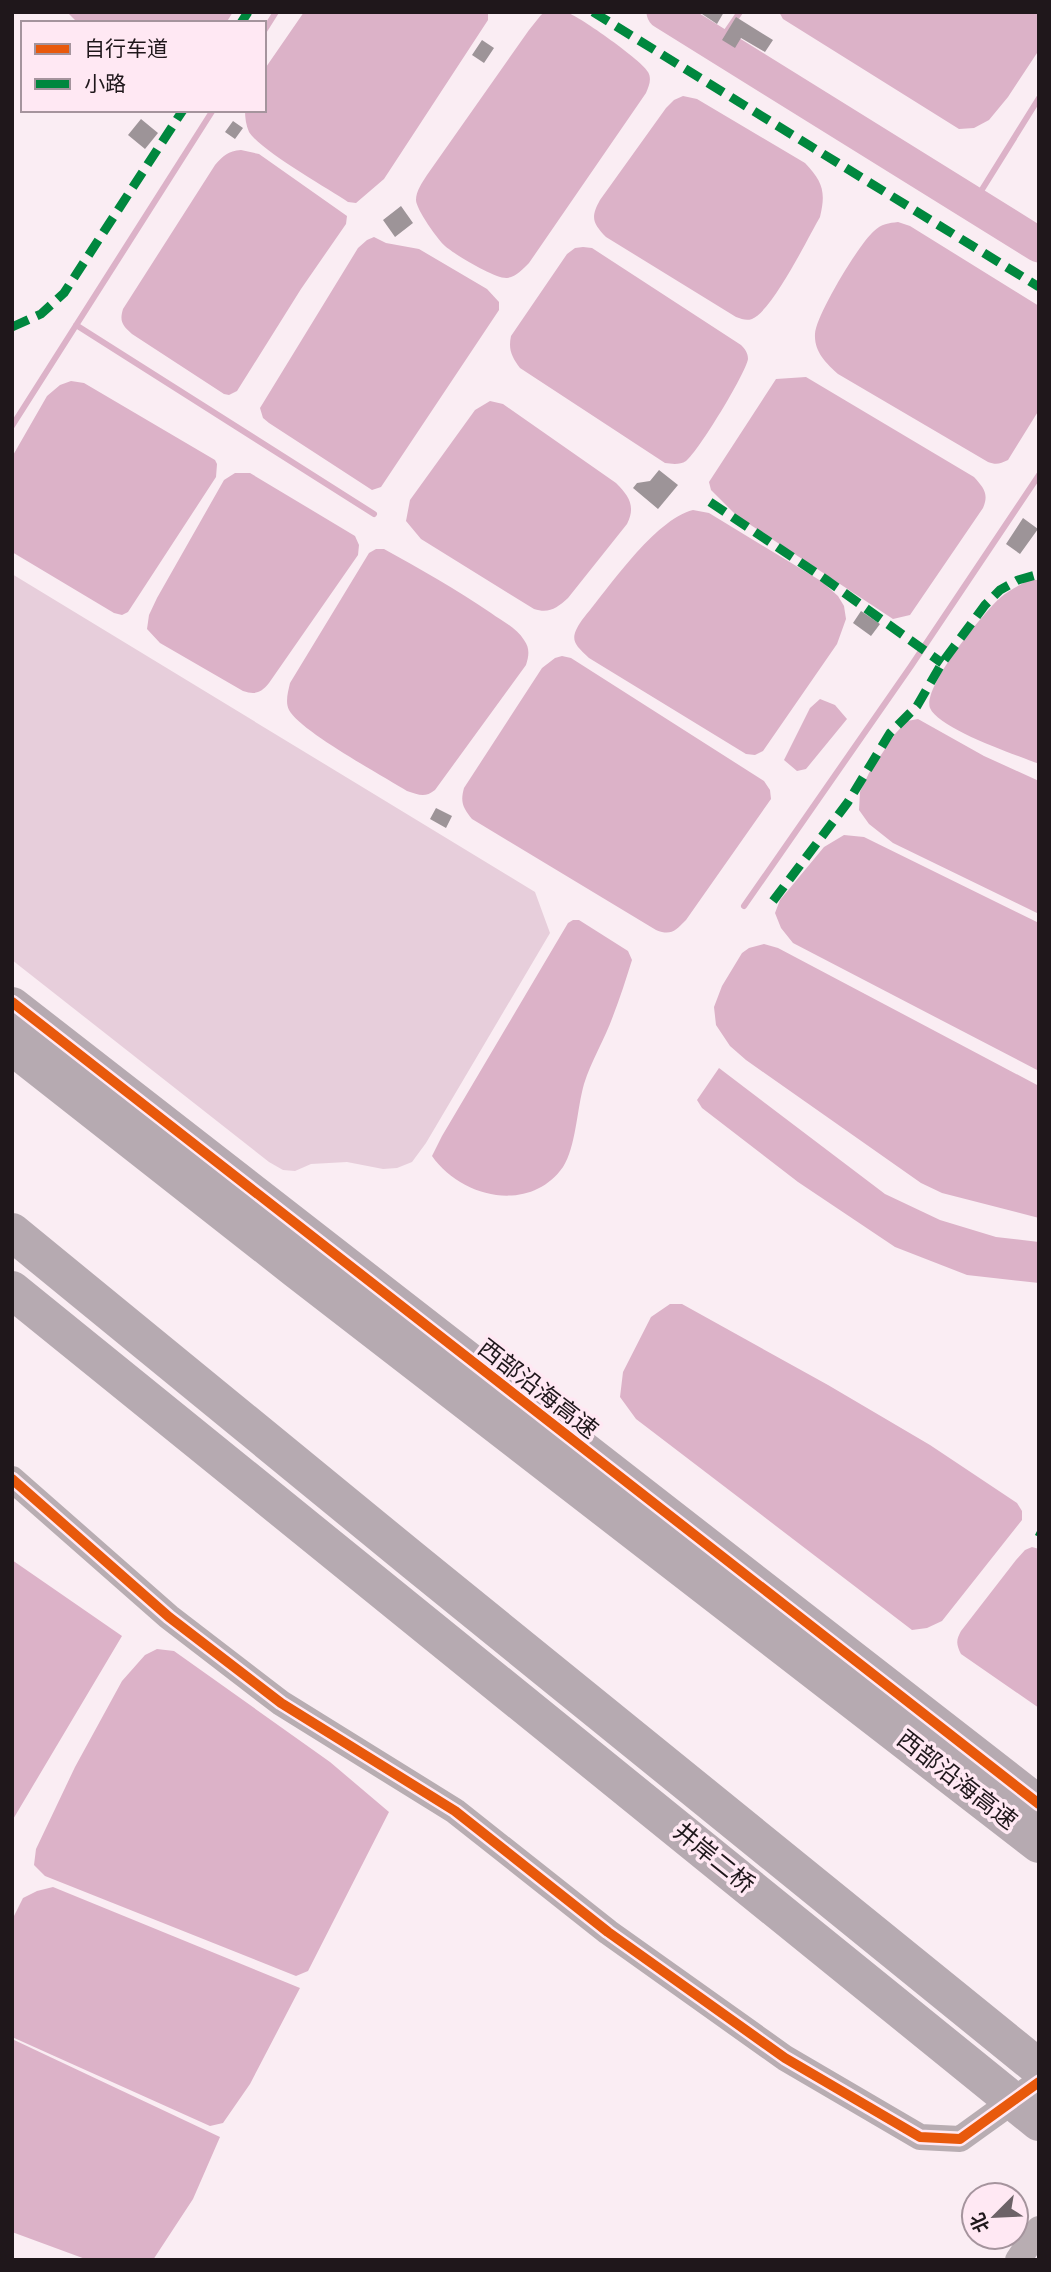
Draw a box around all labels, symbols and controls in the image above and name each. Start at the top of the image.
legend [21,21,266,112]
text: 自行车道 [84,34,168,62]
text: 小路 [84,69,126,97]
street label: 西部沿海高速 [472,1330,606,1445]
street label: 西部沿海高速 [891,1721,1025,1836]
street label: 井岸二桥 [667,1814,763,1900]
north arrow [960,2181,1030,2251]
text: 北 [964,2209,995,2237]

